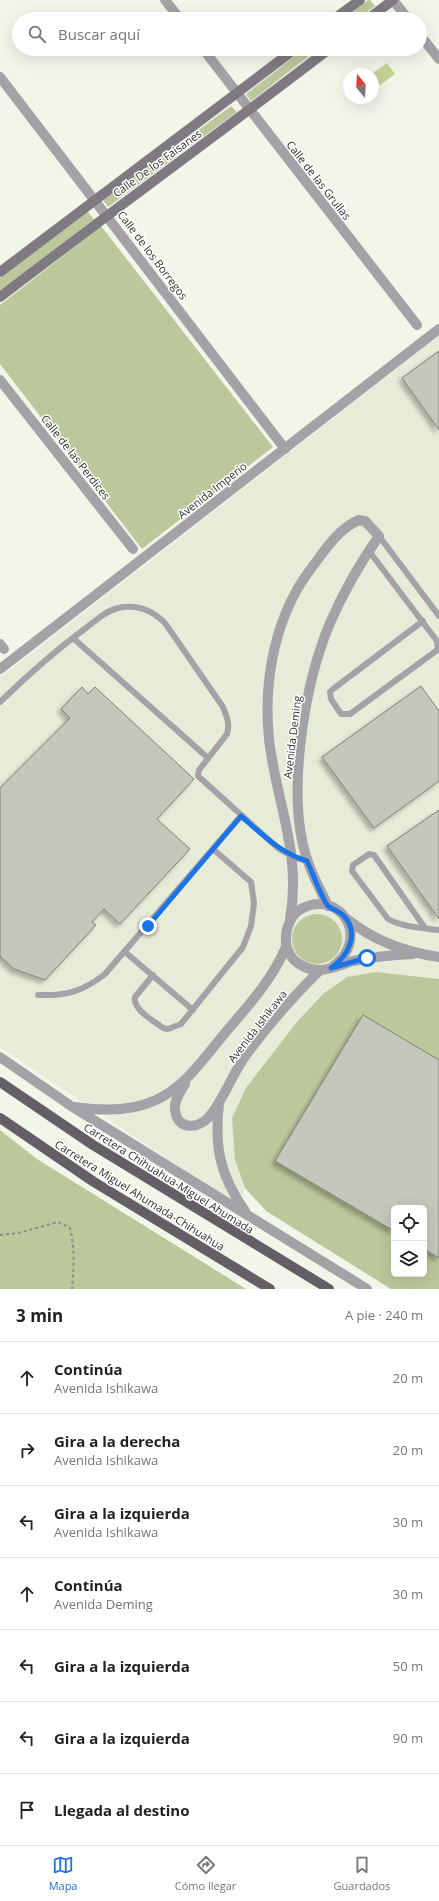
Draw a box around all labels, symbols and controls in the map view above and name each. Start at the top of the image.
search box [12,12,427,56]
icon: search [26,23,48,45]
text: Buscar aquí [58,24,140,44]
north arrow [343,68,379,104]
street label: Calle De los Faisanes [110,126,204,200]
street label: Calle de las Grullas [283,137,355,223]
street label: Calle de los Borregos [115,208,191,302]
street label: Calle de las Perdices [38,411,114,503]
street label: Avenida Imperio [174,458,250,522]
street label: Avenida Deming [279,695,305,779]
route end [139,917,157,935]
route start [358,949,376,967]
street label: Avenida Ishikawa [224,987,290,1065]
street label: Carretera Chihuahua-Miguel Ahumada [81,1119,257,1237]
street label: Carretera Miguel Ahumada-Chihuahua [52,1136,228,1254]
map controls [391,1205,427,1277]
button: locate [391,1205,427,1241]
button: layers [391,1241,427,1277]
text: 3 min [16,1304,63,1327]
text: A pie · 240 m [345,1306,423,1324]
text: Continúa [54,1359,123,1379]
icon: ahead [16,1367,38,1389]
text: 20 m [393,1369,423,1387]
text: Avenida Ishikawa [54,1379,158,1397]
text: Gira a la derecha [54,1431,180,1451]
icon: right [16,1439,38,1461]
text: 20 m [393,1441,423,1459]
text: Avenida Ishikawa [54,1451,158,1469]
text: Gira a la izquierda [54,1503,190,1523]
icon: left [16,1511,38,1533]
text: 30 m [393,1513,423,1531]
text: Avenida Ishikawa [54,1523,158,1541]
text: Continúa [54,1575,123,1595]
icon: ahead [16,1583,38,1605]
text: 30 m [393,1585,423,1603]
text: Avenida Deming [54,1595,153,1613]
icon: left [16,1655,38,1677]
text: Gira a la izquierda [54,1656,190,1676]
text: 50 m [393,1657,423,1675]
icon: left [16,1727,38,1749]
text: Gira a la izquierda [54,1728,190,1748]
text: 90 m [393,1729,423,1747]
icon: arrive [16,1799,38,1821]
text: Llegada al destino [54,1800,189,1820]
tab: Mapa [49,1854,77,1893]
tab: Cómo llegar [175,1854,236,1893]
tab: Guardados [334,1854,390,1893]

